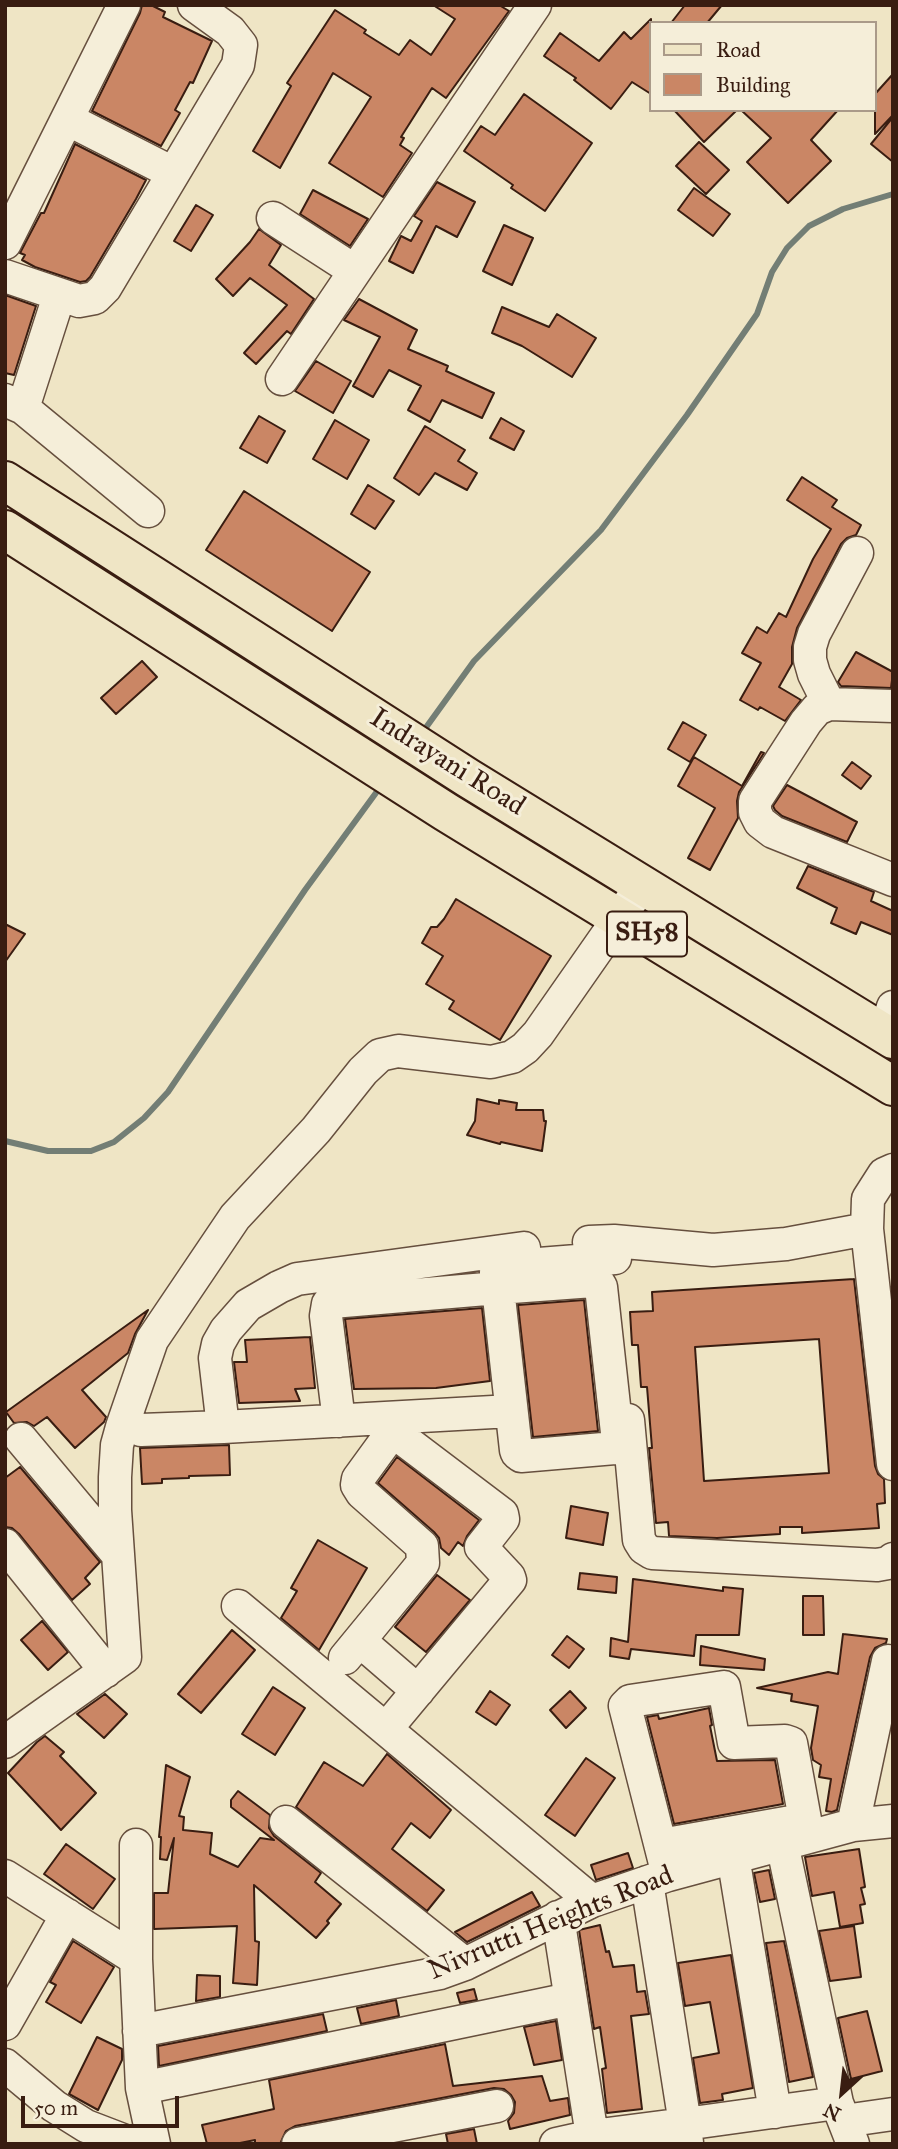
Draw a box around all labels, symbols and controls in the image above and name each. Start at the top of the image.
legend [650,21,877,112]
text: Road [716,37,761,63]
text: Building [716,72,790,98]
street label: Indrayani Road [363,702,531,824]
road number: SH58 [607,911,687,956]
street label: Nivrutti Heights Road [424,1859,678,1989]
north arrow [807,2058,877,2128]
scale bar [24,2082,182,2126]
text: 50 m [34,2095,78,2121]
text: N [820,2098,845,2126]

